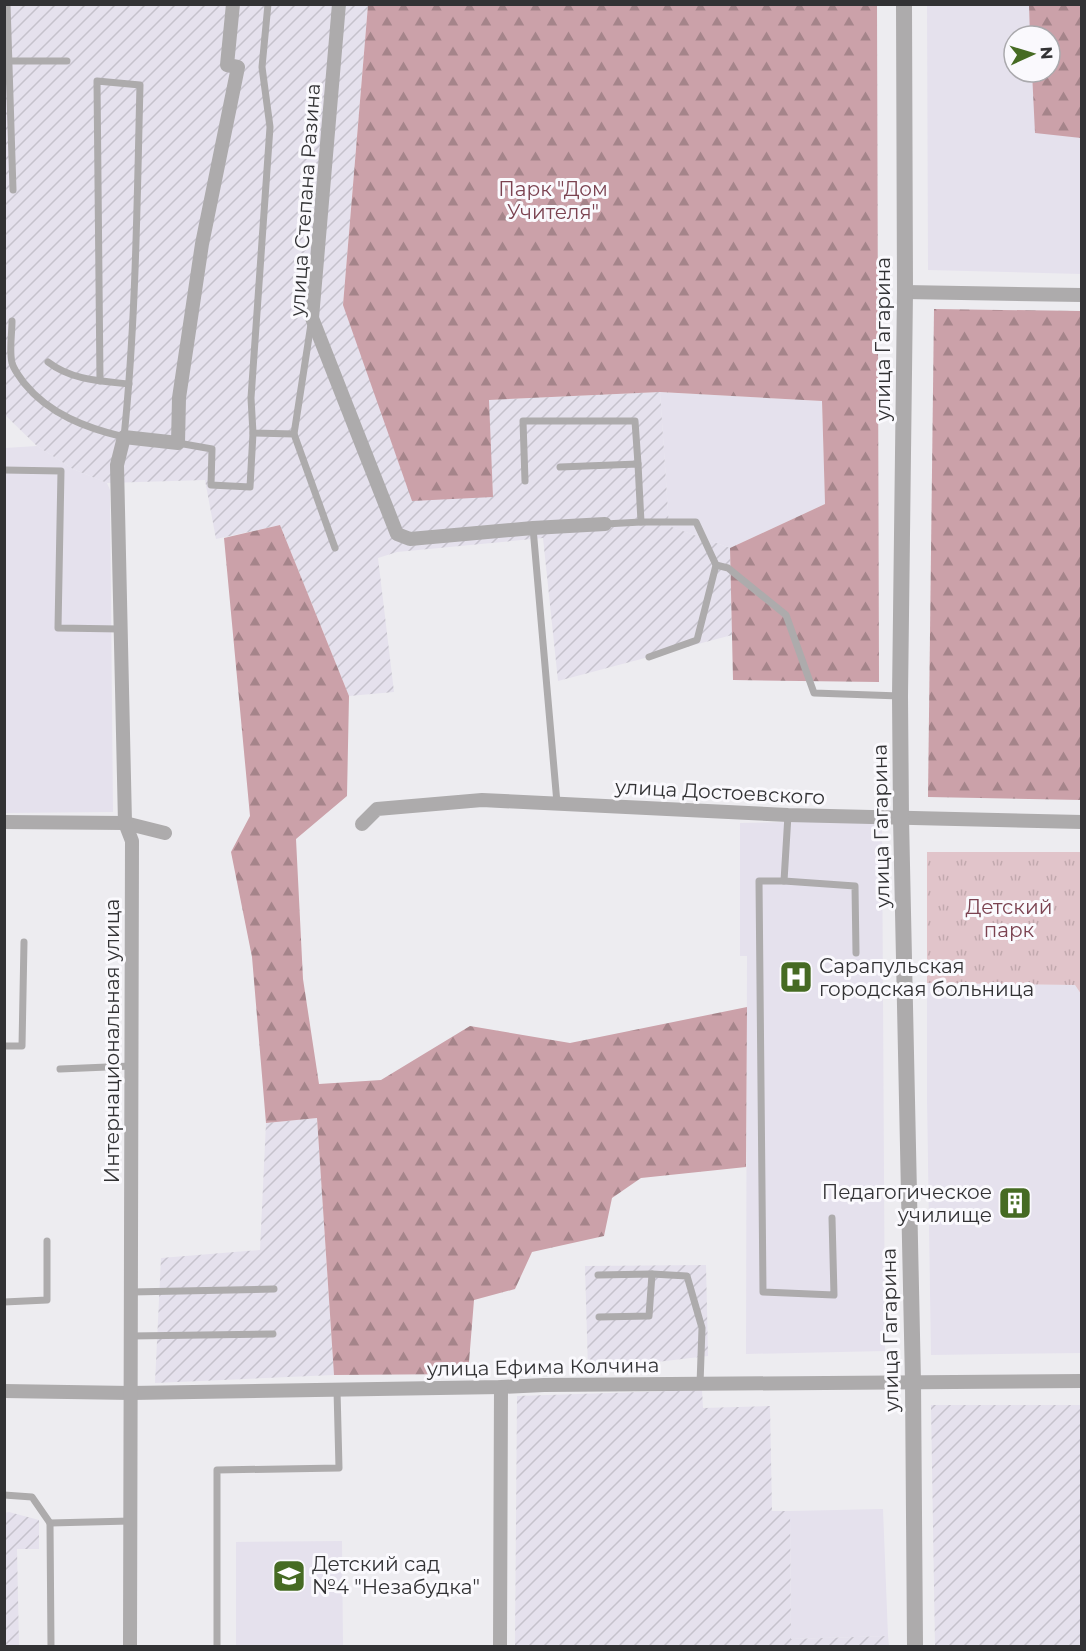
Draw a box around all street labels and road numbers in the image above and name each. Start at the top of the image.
street label: улица Степана Разина [285,83,325,318]
street label: улица Гагарина [871,257,895,422]
street label: улица Гагарина [868,744,894,909]
street label: улица Достоевского [613,774,826,809]
street label: Интернациональная улица [100,899,124,1183]
street label: улица Гагарина [877,1248,903,1413]
street label: улица Ефима Колчина [426,1353,659,1381]

